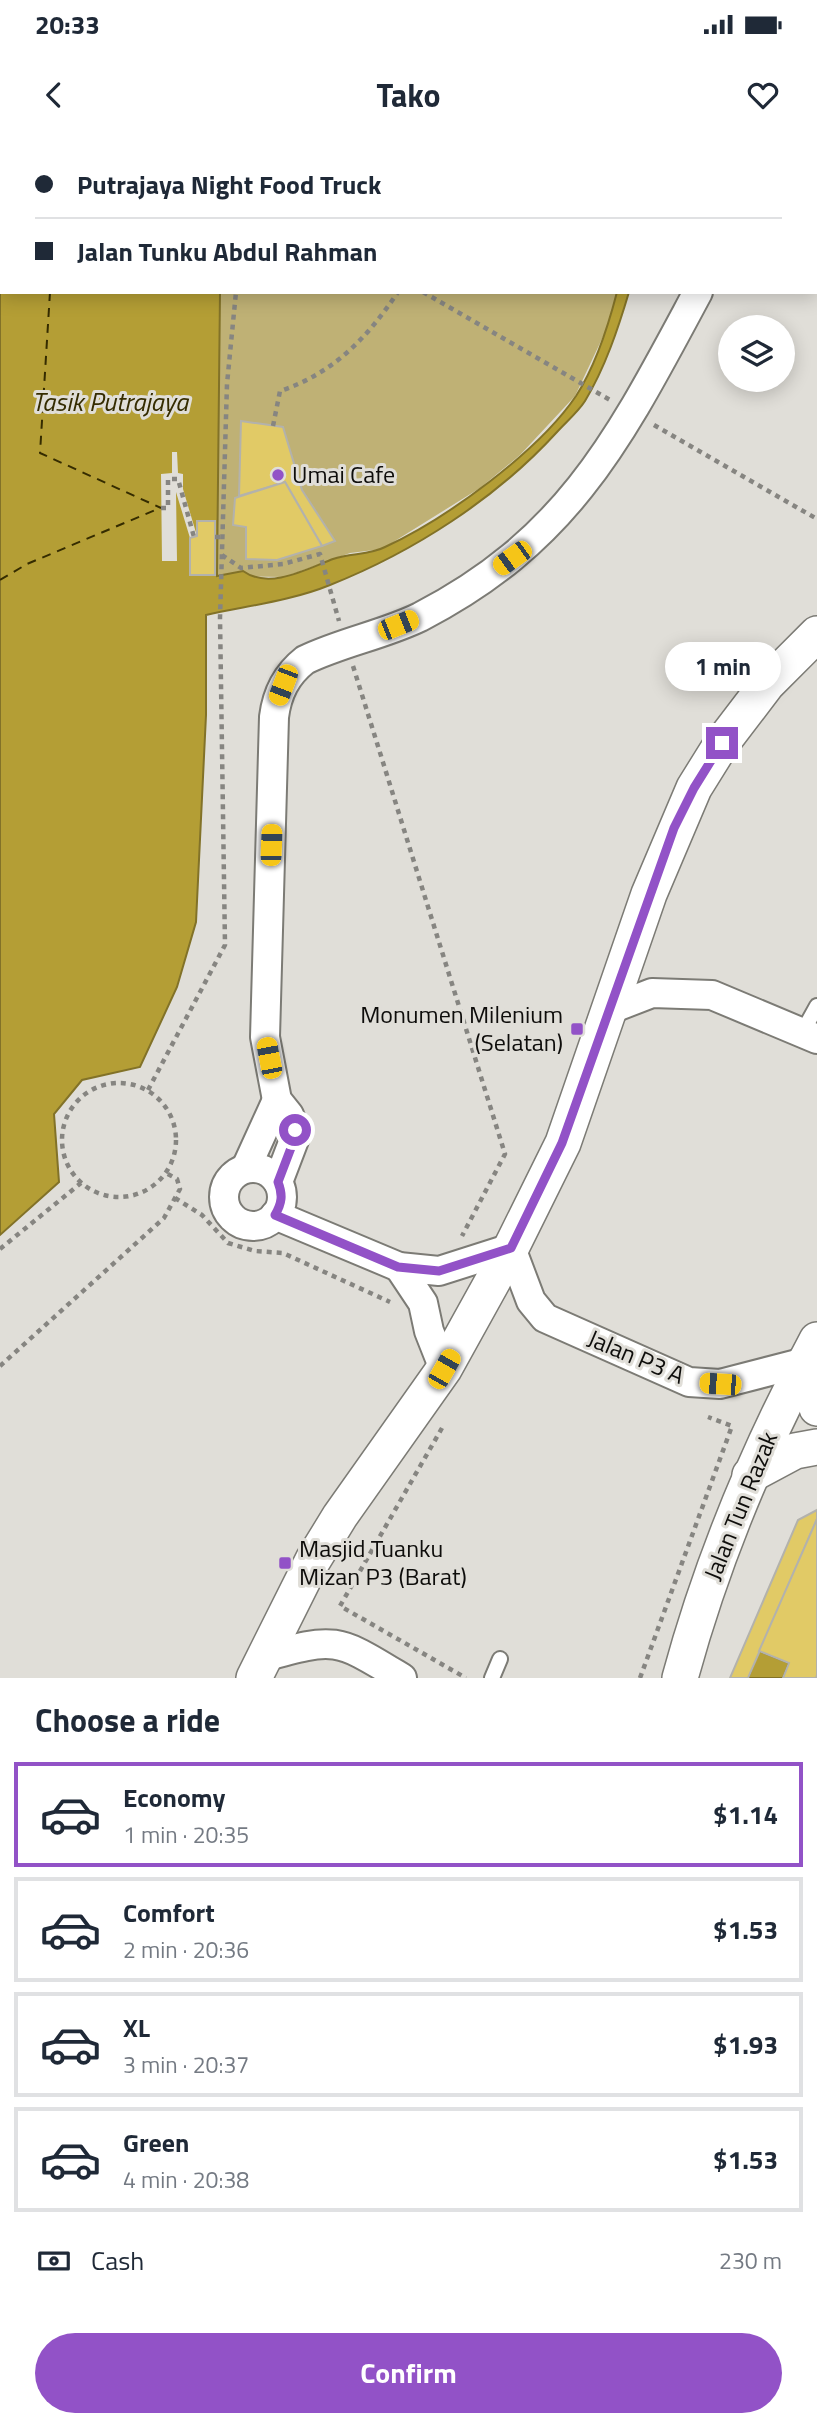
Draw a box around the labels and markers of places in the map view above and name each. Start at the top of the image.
place label: Umai Cafe [292,456,395,492]
marker: Umai Cafe [270,467,286,483]
place label: Monumen Milenium (Selatan) [360,996,563,1060]
marker: Monumen Milenium (Selatan) [569,1021,585,1037]
place label: Masjid Tuanku Mizan P3 (Barat) [299,1530,467,1594]
marker: Masjid Tuanku Mizan P3 (Barat) [277,1555,293,1571]

